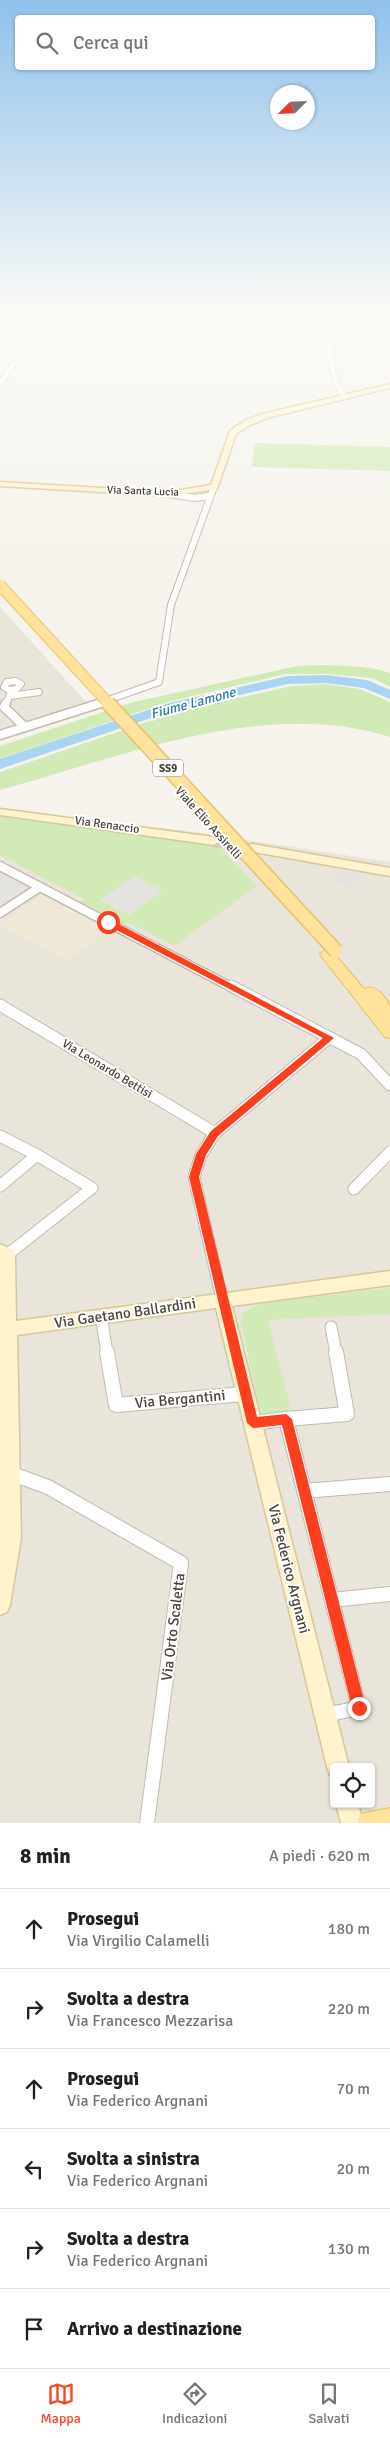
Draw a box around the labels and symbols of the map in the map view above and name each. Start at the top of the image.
north arrow [270,85,315,130]
street label: Via Santa Lucia [107,483,180,499]
water label: Fiume Lamone [149,683,238,723]
road number: SS9 [153,760,183,776]
street label: Viale Elio Assirelli [172,784,244,862]
street label: Via Renaccio [74,813,140,837]
route start [97,911,120,934]
street label: Via Leonardo Bettisi [59,1036,155,1102]
street label: Via Gaetano Ballardini [53,1294,197,1332]
street label: Via Bergantini [134,1386,226,1412]
street label: Via Federico Argnani [264,1503,314,1635]
street label: Via Orto Scaletta [157,1572,189,1682]
route end [348,1697,371,1720]

